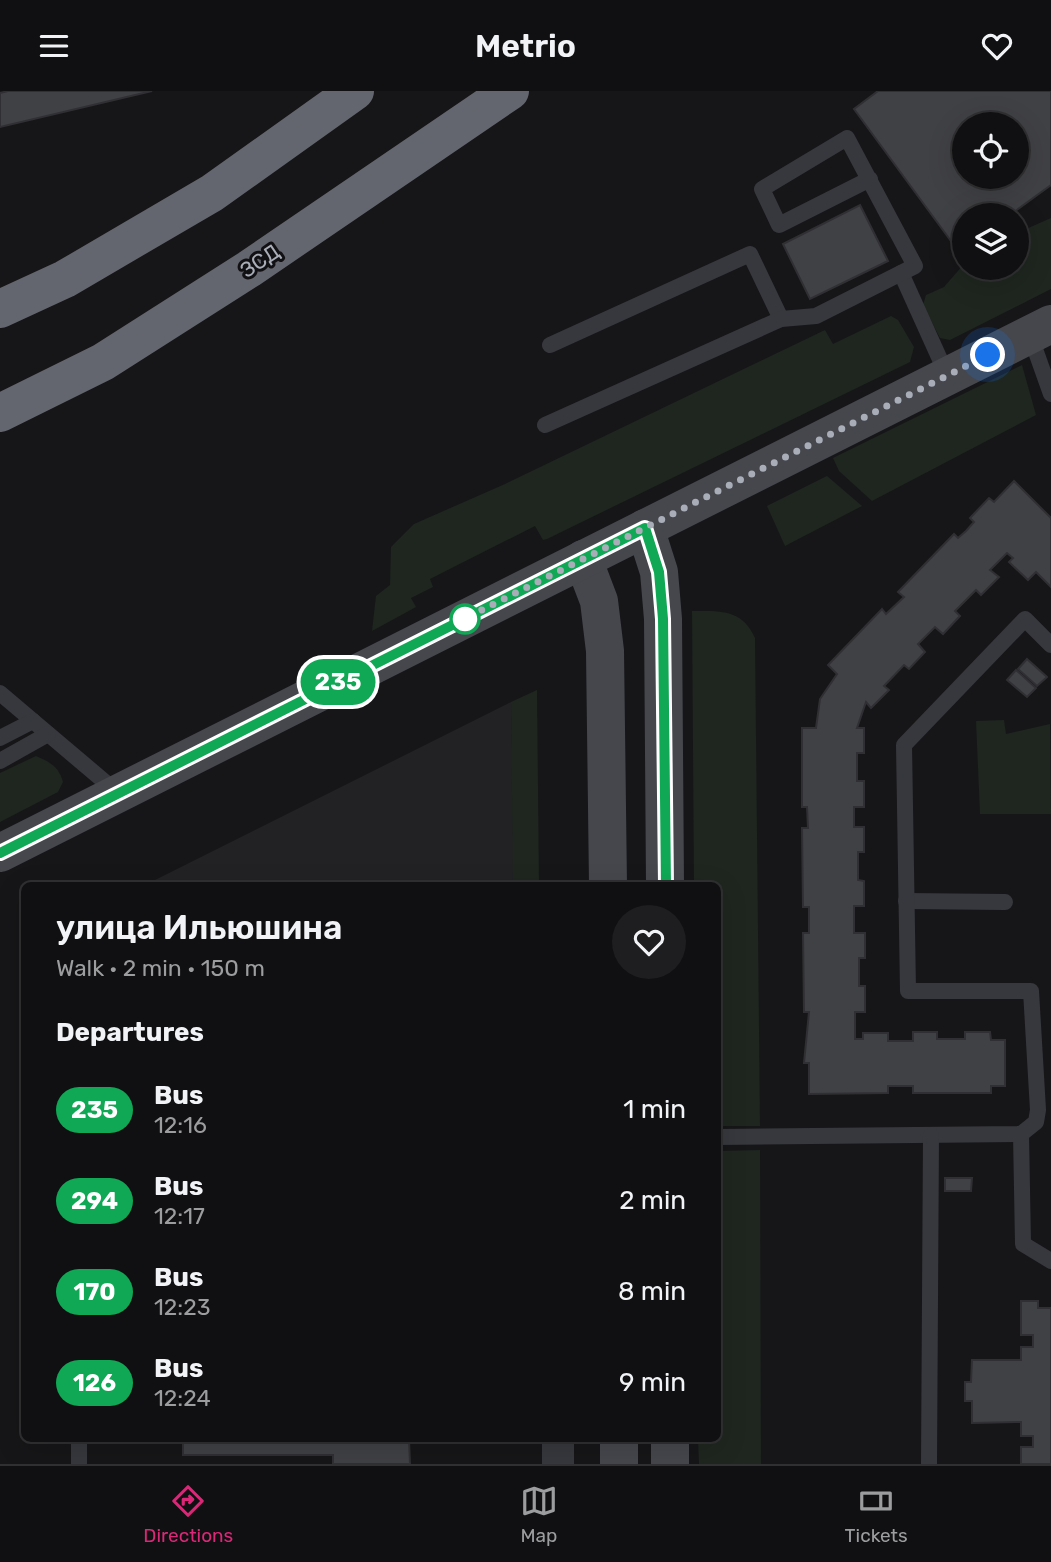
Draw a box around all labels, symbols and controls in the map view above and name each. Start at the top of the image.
icon: menu [35,27,73,65]
text: Metrio [475,27,576,65]
icon: heart [978,27,1016,65]
map controls [952,112,1029,280]
button: locate [952,112,1029,189]
button: layers [952,203,1029,280]
street label: ЗСД [235,238,284,283]
your location [970,337,1005,372]
unlabelled marker [450,604,480,634]
line badge: 235 [298,659,378,705]
text: 235 [315,668,361,696]
button: heart [612,905,686,979]
text: улица Ильюшина [56,908,342,947]
text: Walk · 2 min · 150 m [56,954,265,982]
text: Departures [56,1017,204,1048]
text: Bus [154,1080,203,1111]
text: 1 min [623,1094,686,1125]
text: 235 [71,1096,118,1124]
text: 12:16 [154,1111,207,1139]
text: Bus [154,1171,203,1202]
text: 2 min [619,1185,686,1216]
text: 294 [71,1187,118,1215]
text: 12:17 [154,1202,205,1230]
text: Bus [154,1262,203,1293]
text: 8 min [618,1276,686,1307]
text: 170 [74,1278,116,1306]
text: 12:23 [154,1293,211,1321]
text: Bus [154,1353,203,1384]
text: 9 min [619,1367,686,1398]
text: 126 [73,1369,116,1397]
text: 12:24 [154,1384,211,1412]
tab: Directions [143,1482,233,1547]
tab: Map [520,1482,558,1547]
tab: Tickets [845,1482,908,1547]

